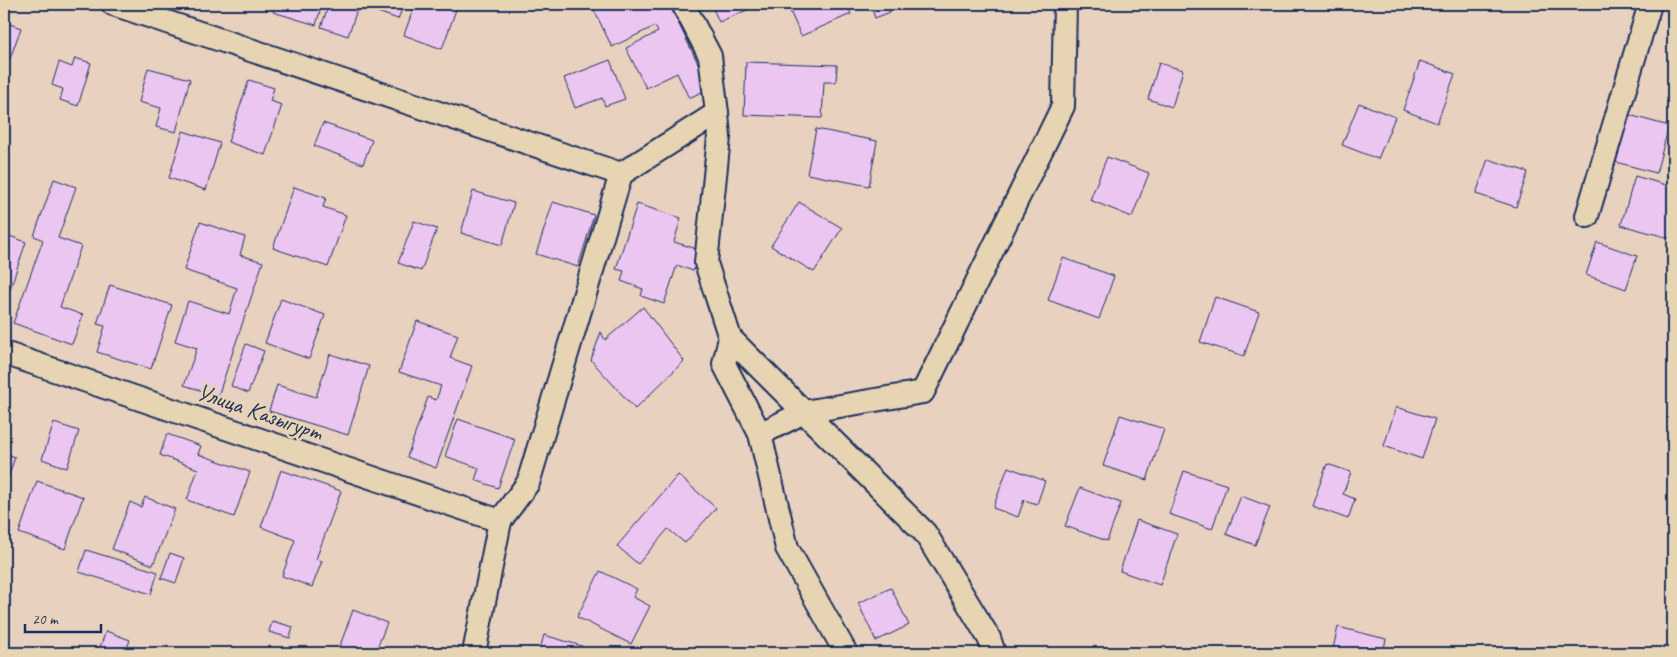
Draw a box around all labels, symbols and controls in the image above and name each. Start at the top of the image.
street label: Улица Казыгурт [193,376,328,448]
scale bar [25,602,101,634]
text: 20 m [32,610,59,629]

